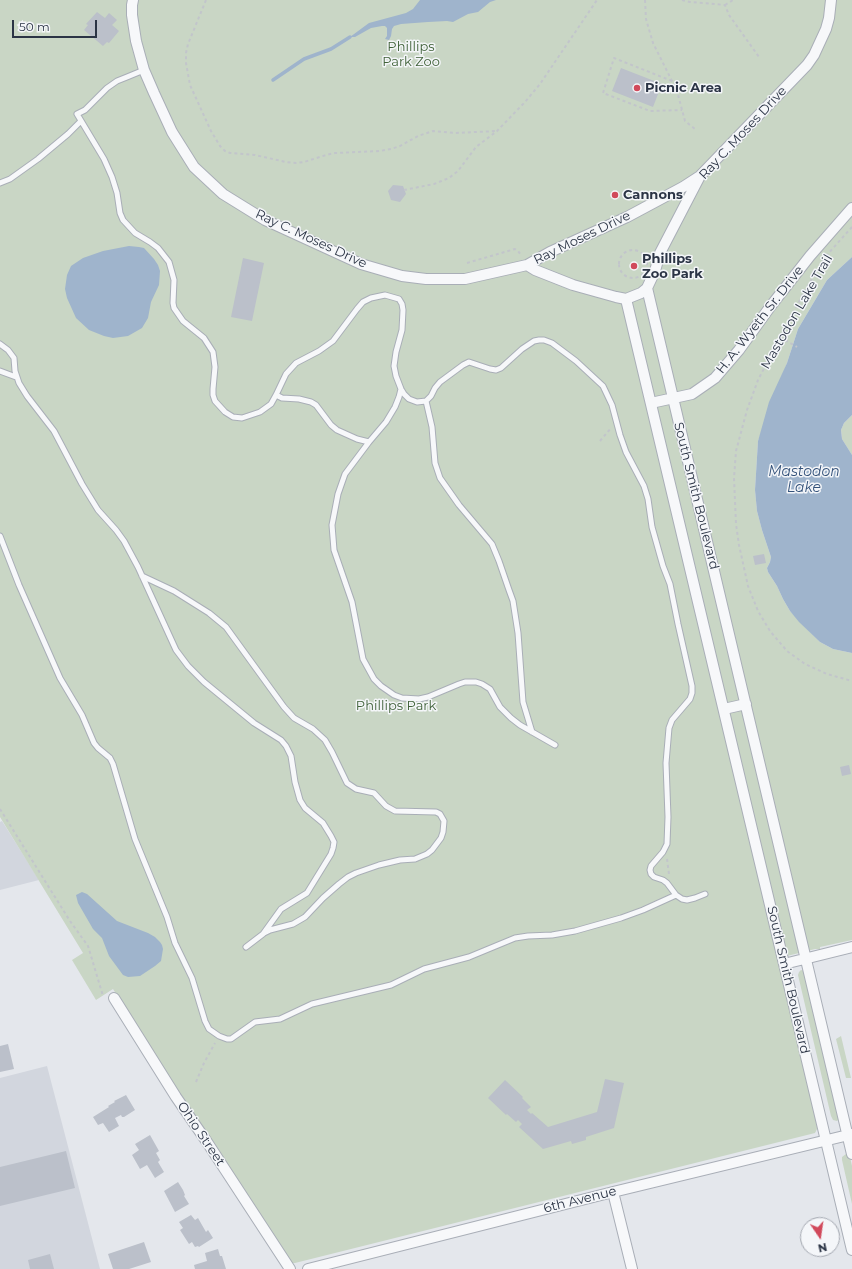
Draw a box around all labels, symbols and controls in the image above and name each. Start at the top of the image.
scale bar [14,12,99,38]
text: 50 m [19,19,50,34]
park label: Phillips Park Zoo [382,39,440,70]
place label: Picnic Area [645,80,722,96]
marker: Picnic Area [632,83,642,93]
street label: Ray C. Moses Drive [696,83,790,183]
place label: Cannons [623,187,683,203]
marker: Cannons [610,190,620,200]
street label: Ray C. Moses Drive [253,206,369,272]
street label: Ray Moses Drive [531,208,633,268]
place label: Phillips Zoo Park [642,251,703,282]
street label: Mastodon Lake Trail [758,252,836,372]
marker: Phillips Zoo Park [629,261,639,271]
street label: H. A. Wyeth Sr. Drive [713,263,807,377]
street label: South Smith Boulevard [670,421,722,571]
water label: Mastodon Lake [768,464,840,496]
park label: Phillips Park [356,698,436,714]
street label: South Smith Boulevard [763,905,813,1055]
street label: Ohio Street [174,1099,228,1169]
street label: 6th Avenue [542,1183,618,1217]
north arrow [800,1217,840,1257]
text: N [817,1240,828,1256]

